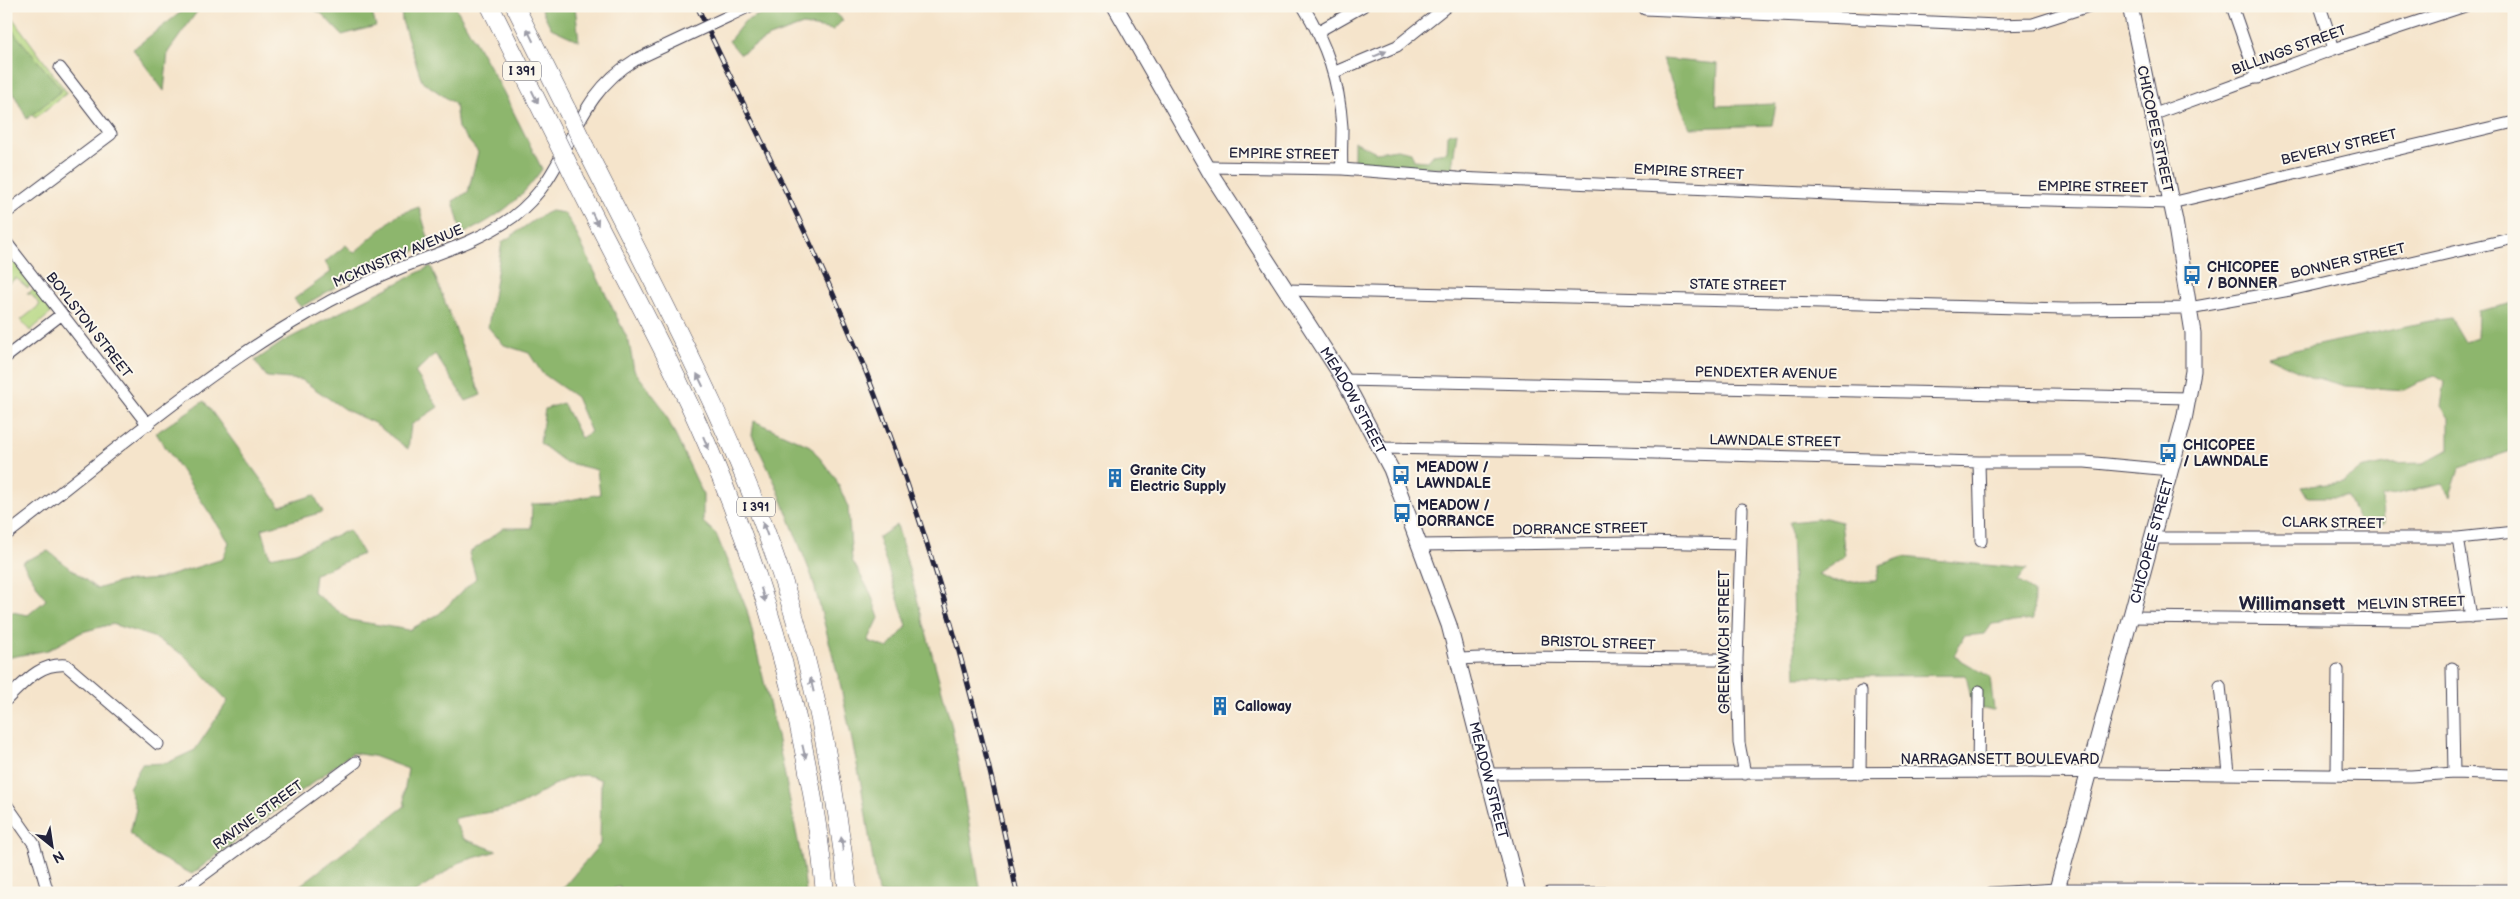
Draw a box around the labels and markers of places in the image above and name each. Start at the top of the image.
place label: CHICOPEE / BONNER [2207,259,2279,292]
bus stop icon: CHICOPEE / BONNER [2181,264,2203,286]
place label: CHICOPEE / LAWNDALE [2183,437,2268,470]
bus stop icon: CHICOPEE / LAWNDALE [2157,442,2179,464]
place label: MEADOW / LAWNDALE [1416,459,1491,492]
place label: Granite City Electric Supply [1130,462,1226,495]
bus stop icon: MEADOW / LAWNDALE [1390,464,1412,486]
building icon: Granite City Electric Supply [1104,467,1126,489]
place label: MEADOW / DORRANCE [1417,497,1494,530]
bus stop icon: MEADOW / DORRANCE [1391,502,1413,524]
building icon: Calloway [1209,695,1231,717]
place label: Calloway [1235,698,1292,715]

